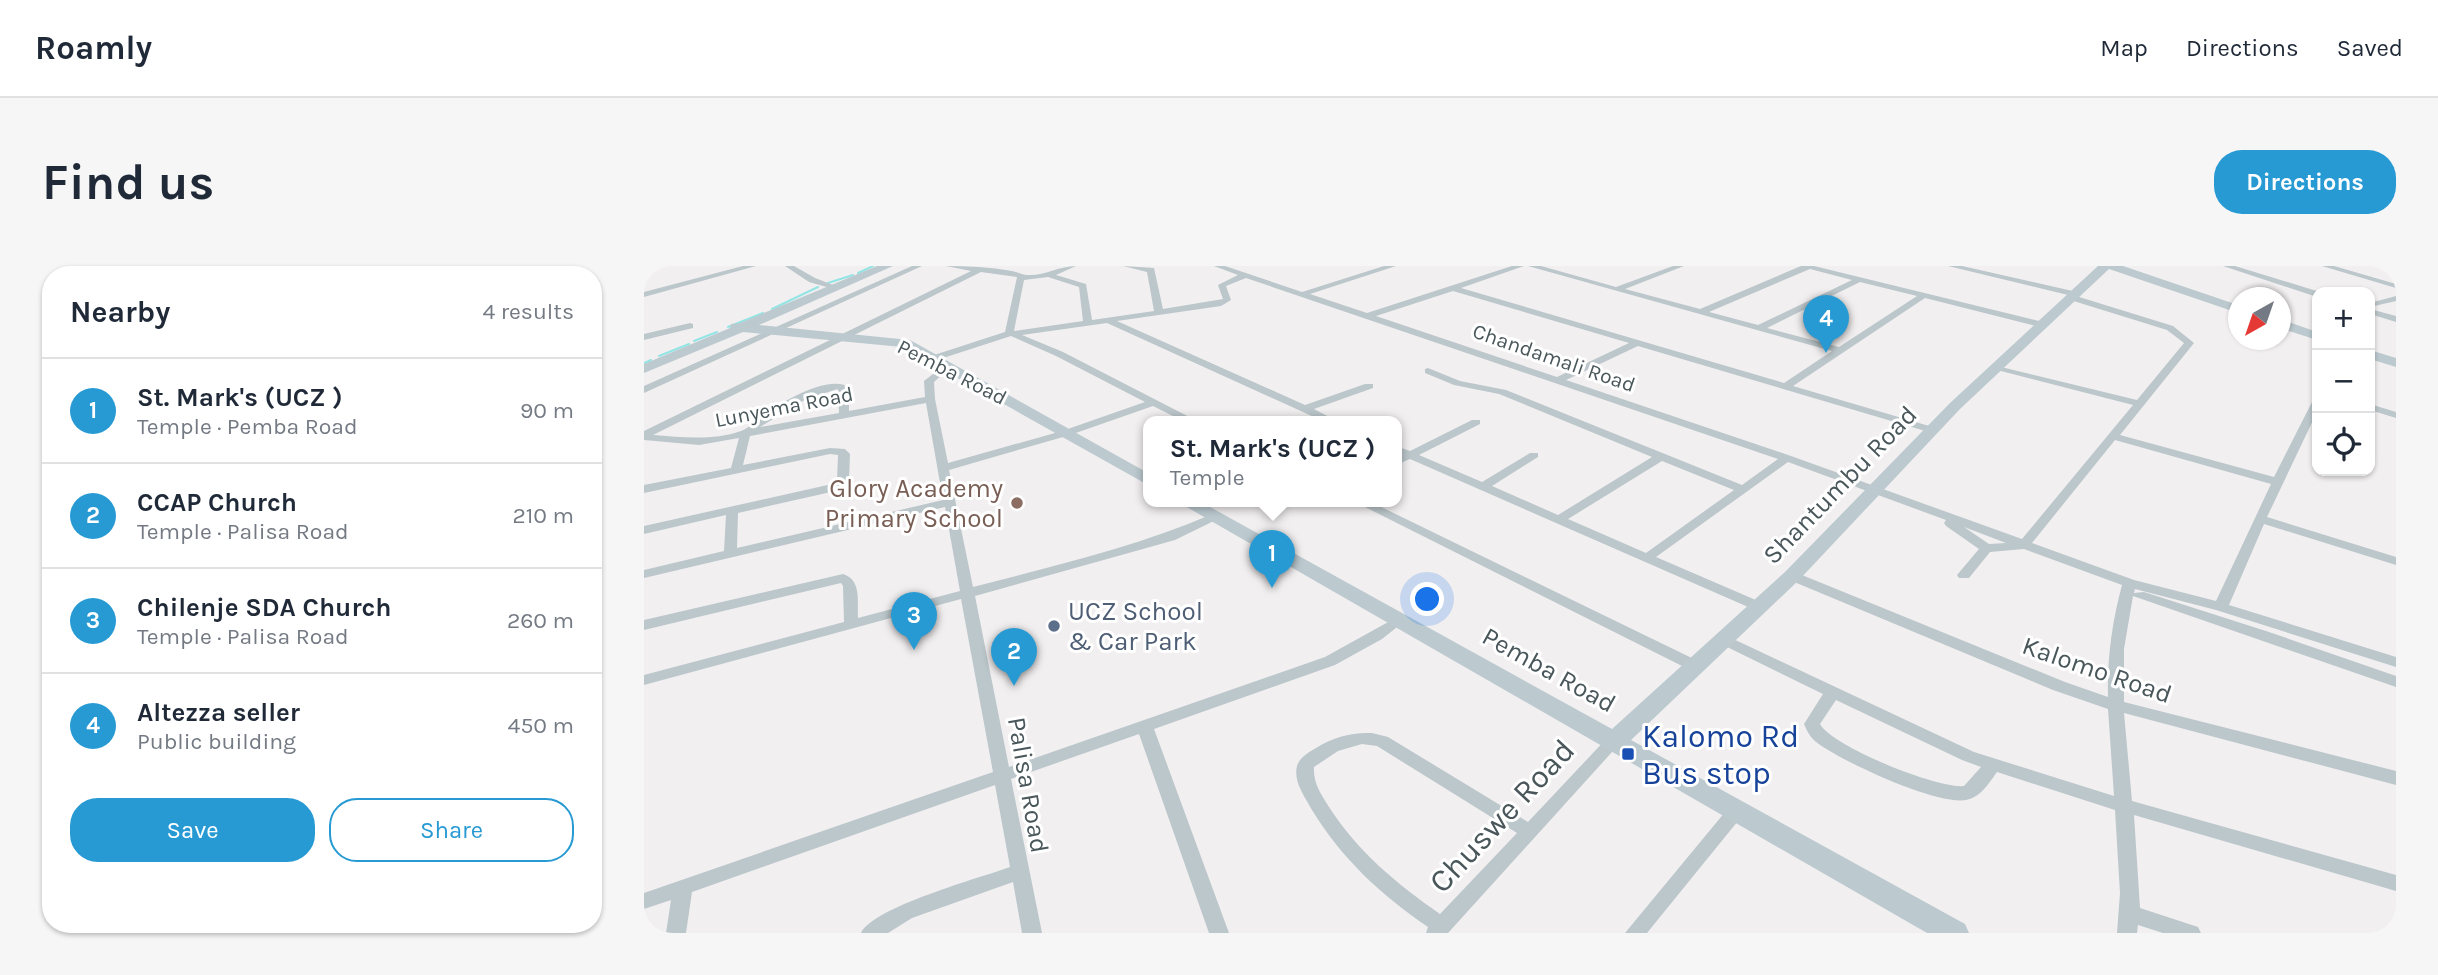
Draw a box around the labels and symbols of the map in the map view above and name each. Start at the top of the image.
north arrow [2228,287,2291,350]
pin: 4 [1803,295,1849,353]
street label: Chandamali Road [1470,319,1638,397]
street label: Pemba Road [893,334,1011,410]
street label: Lunyema Road [713,382,855,432]
street label: Shantumbu Road [1756,399,1924,571]
place label: Glory Academy Primary School [825,473,1003,534]
marker: Glory Academy Primary School [1009,495,1025,511]
pin: 1 [1249,530,1295,588]
your location [1410,582,1444,616]
pin: 3 [891,592,937,650]
place label: UCZ School & Car Park [1068,596,1203,657]
marker: UCZ School & Car Park [1046,618,1062,634]
street label: Pemba Road [1477,621,1621,719]
pin: 2 [991,628,1037,686]
street label: Kalomo Road [2018,630,2176,710]
street label: Palisa Road [1001,714,1055,856]
place label: Kalomo Rd Bus stop [1642,718,1799,792]
street label: Chuswe Road [1422,732,1582,900]
marker: Kalomo Rd Bus stop [1620,746,1636,762]

